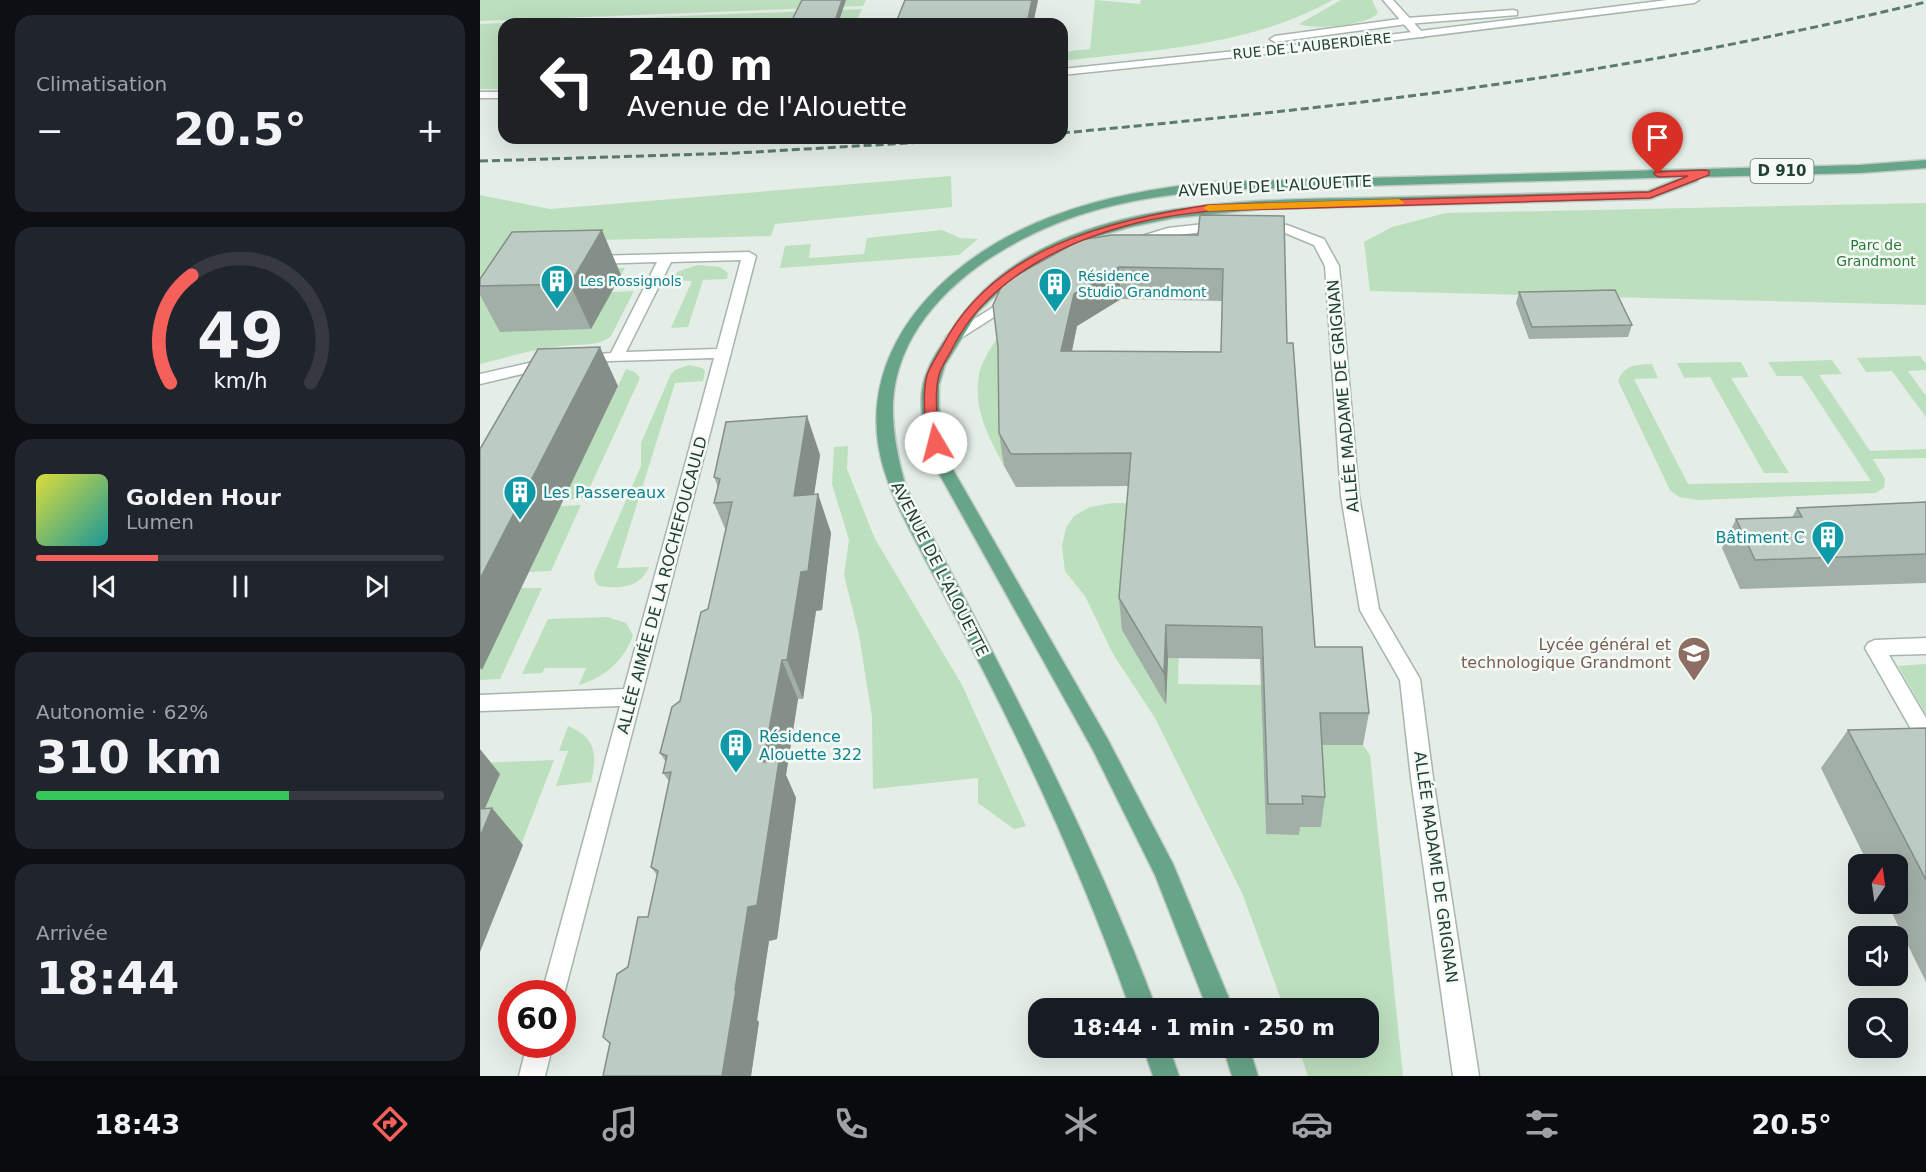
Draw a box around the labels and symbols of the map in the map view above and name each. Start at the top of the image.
street label: RUE DE L'AUBERDIÈRE [1232,30,1392,62]
pin [1632,112,1683,174]
road number: D 910 [1750,159,1814,183]
street label: AVENUE DE L'ALOUETTE [1178,171,1372,201]
park label: Parc de Grandmont [1836,237,1916,269]
building icon: Les Rossignols [539,263,575,310]
building icon: Résidence Studio Grandmont [1037,266,1073,313]
place label: Résidence Studio Grandmont [1078,268,1207,300]
place label: Les Rossignols [580,273,682,289]
street label: ALLÉE MADAME DE GRIGNAN [1323,279,1363,513]
position arrow [904,411,968,475]
street label: ALLÉE AIMÉE DE LA ROCHEFOUCAULD [613,434,711,736]
building icon: Les Passereaux [502,474,538,521]
street label: AVENUE DE L'ALOUETTE [888,478,992,660]
place label: Les Passereaux [543,483,666,502]
building icon: Bâtiment C [1810,519,1846,566]
place label: Bâtiment C [1715,528,1805,547]
place label: Lycée général et technologique Grandmont [1461,635,1671,672]
school or university icon: Lycée général et technologique Grandmont [1676,635,1712,682]
building icon: Résidence Alouette 322 [718,727,754,774]
place label: Résidence Alouette 322 [759,727,862,764]
street label: ALLÉE MADAME DE GRIGNAN [1410,750,1462,984]
north arrow [1848,854,1908,914]
speed limit sign: 60 [498,980,576,1058]

